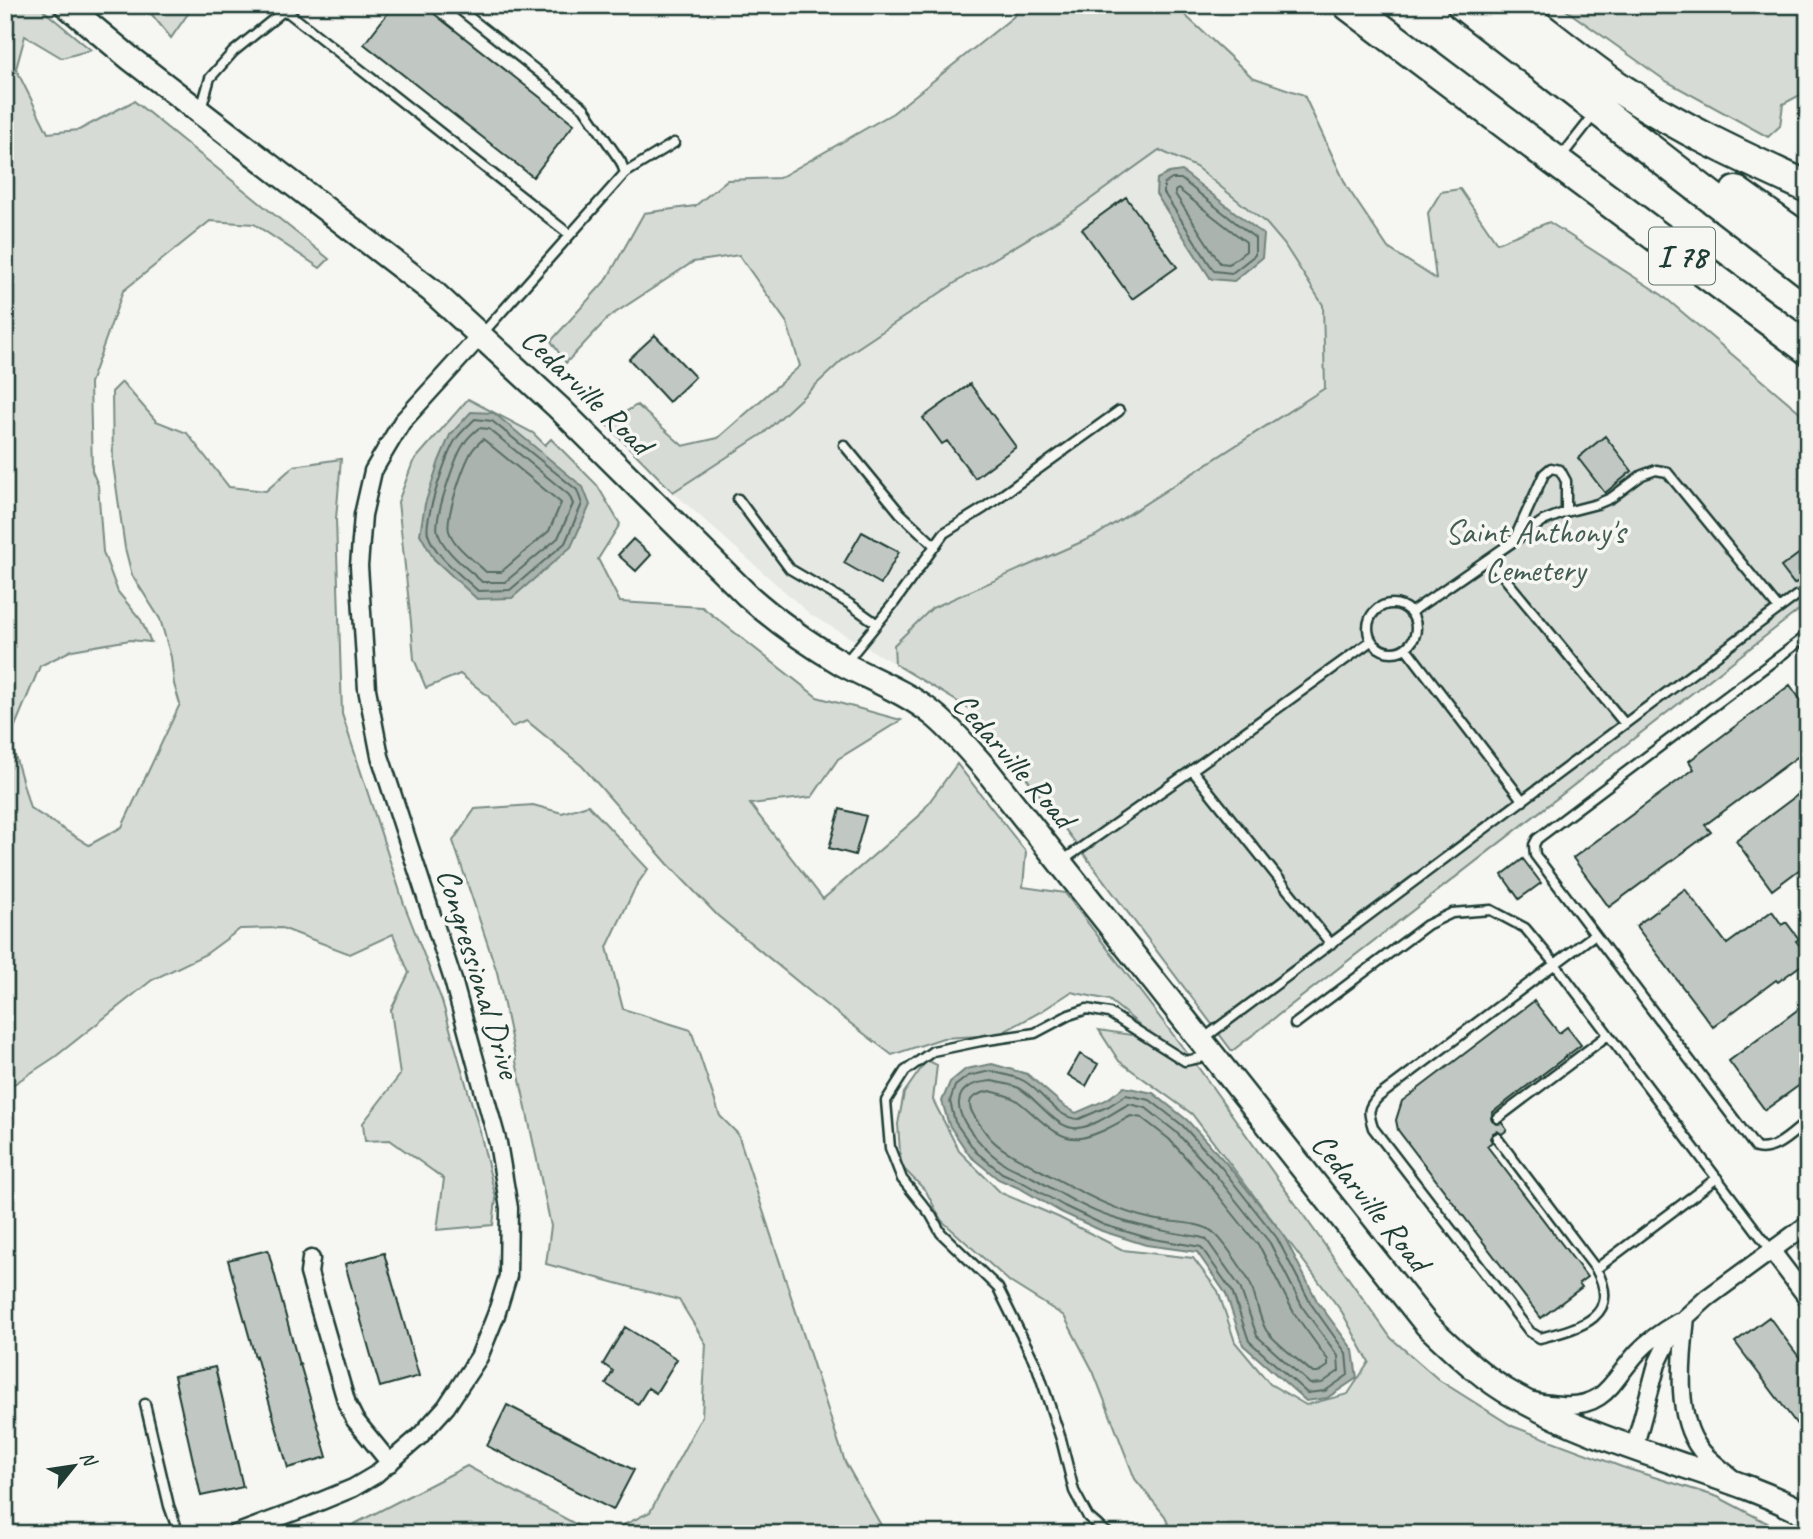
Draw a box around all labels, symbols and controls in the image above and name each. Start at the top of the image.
road number: I 78 [1649,228,1715,284]
street label: Cedarville Road [512,318,665,468]
park label: Saint Anthony's Cemetery [1445,511,1628,591]
street label: Cedarville Road [943,683,1088,841]
street label: Congressional Drive [427,863,531,1085]
street label: Cedarville Road [1302,1124,1443,1284]
north arrow [38,1430,108,1500]
text: N [75,1447,103,1472]

